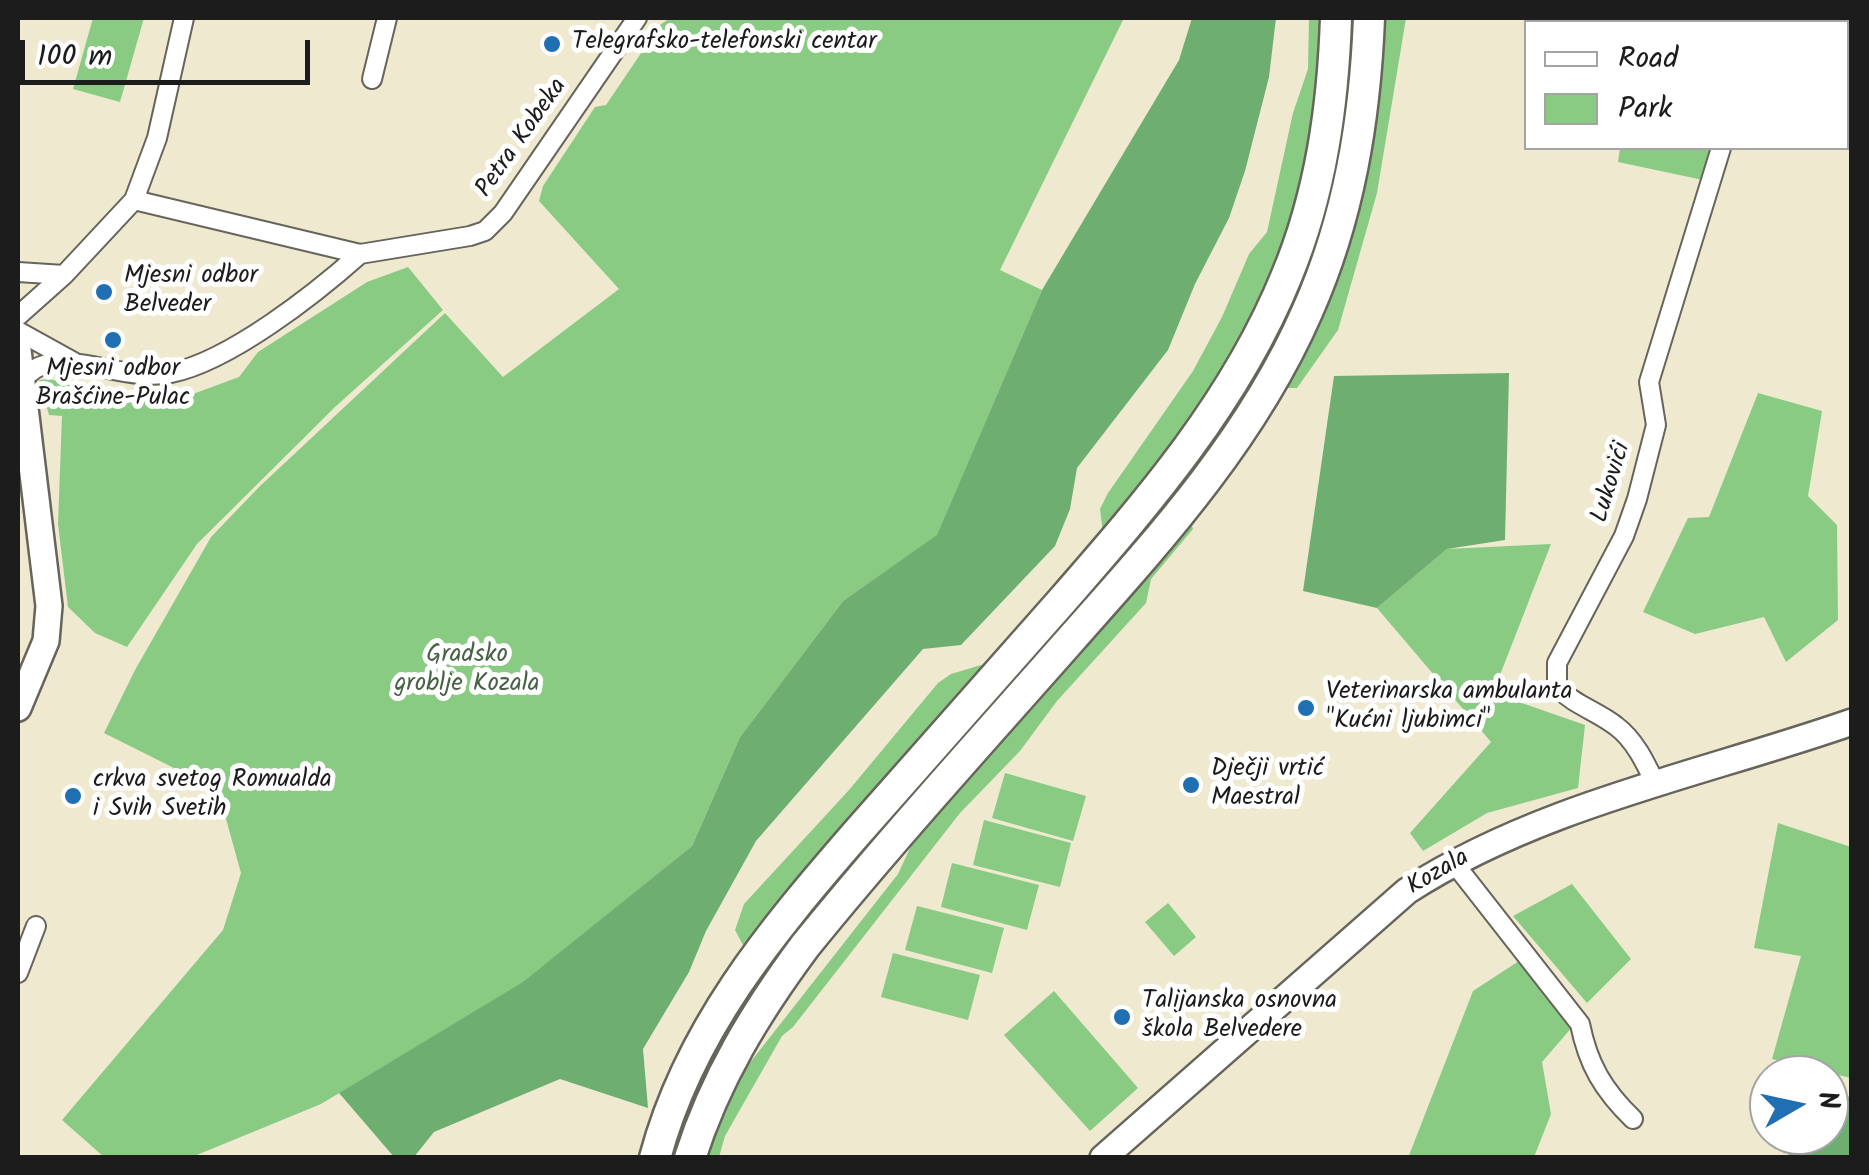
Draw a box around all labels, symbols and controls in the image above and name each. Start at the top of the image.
scale bar [25,20,315,82]
legend [1524,20,1849,150]
place label: Telegrafsko-telefonski centar [572,29,877,59]
text: 100 m [37,33,112,81]
marker: Telegrafsko-telefonski centar [541,33,563,55]
text: Road [1618,35,1678,83]
street label: Petra Kobeka [471,74,575,204]
text: Park [1618,85,1672,133]
place label: Mjesni odbor Belveder [124,263,258,322]
marker: Mjesni odbor Belveder [93,281,115,303]
marker: Mjesni odbor Brašćine-Pulac [102,329,124,351]
place label: Mjesni odbor Brašćine-Pulac [36,356,190,415]
street label: Lukovići [1587,439,1639,527]
park label: Gradsko groblje Kozala [394,642,540,701]
place label: Veterinarska ambulanta "Kućni ljubimci" [1326,679,1572,738]
marker: Veterinarska ambulanta "Kućni ljubimci" [1295,697,1317,719]
place label: Dječji vrtić Maestral [1211,756,1324,815]
place label: crkva svetog Romualda i Svih Svetih [93,767,332,826]
marker: Dječji vrtić Maestral [1180,774,1202,796]
marker: crkva svetog Romualda i Svih Svetih [62,785,84,807]
street label: Kozala [1403,844,1475,904]
place label: Talijanska osnovna škola Belvedere [1142,988,1337,1047]
marker: Talijanska osnovna škola Belvedere [1111,1006,1133,1028]
north arrow [1749,1055,1849,1155]
text: N [1804,1088,1851,1113]

